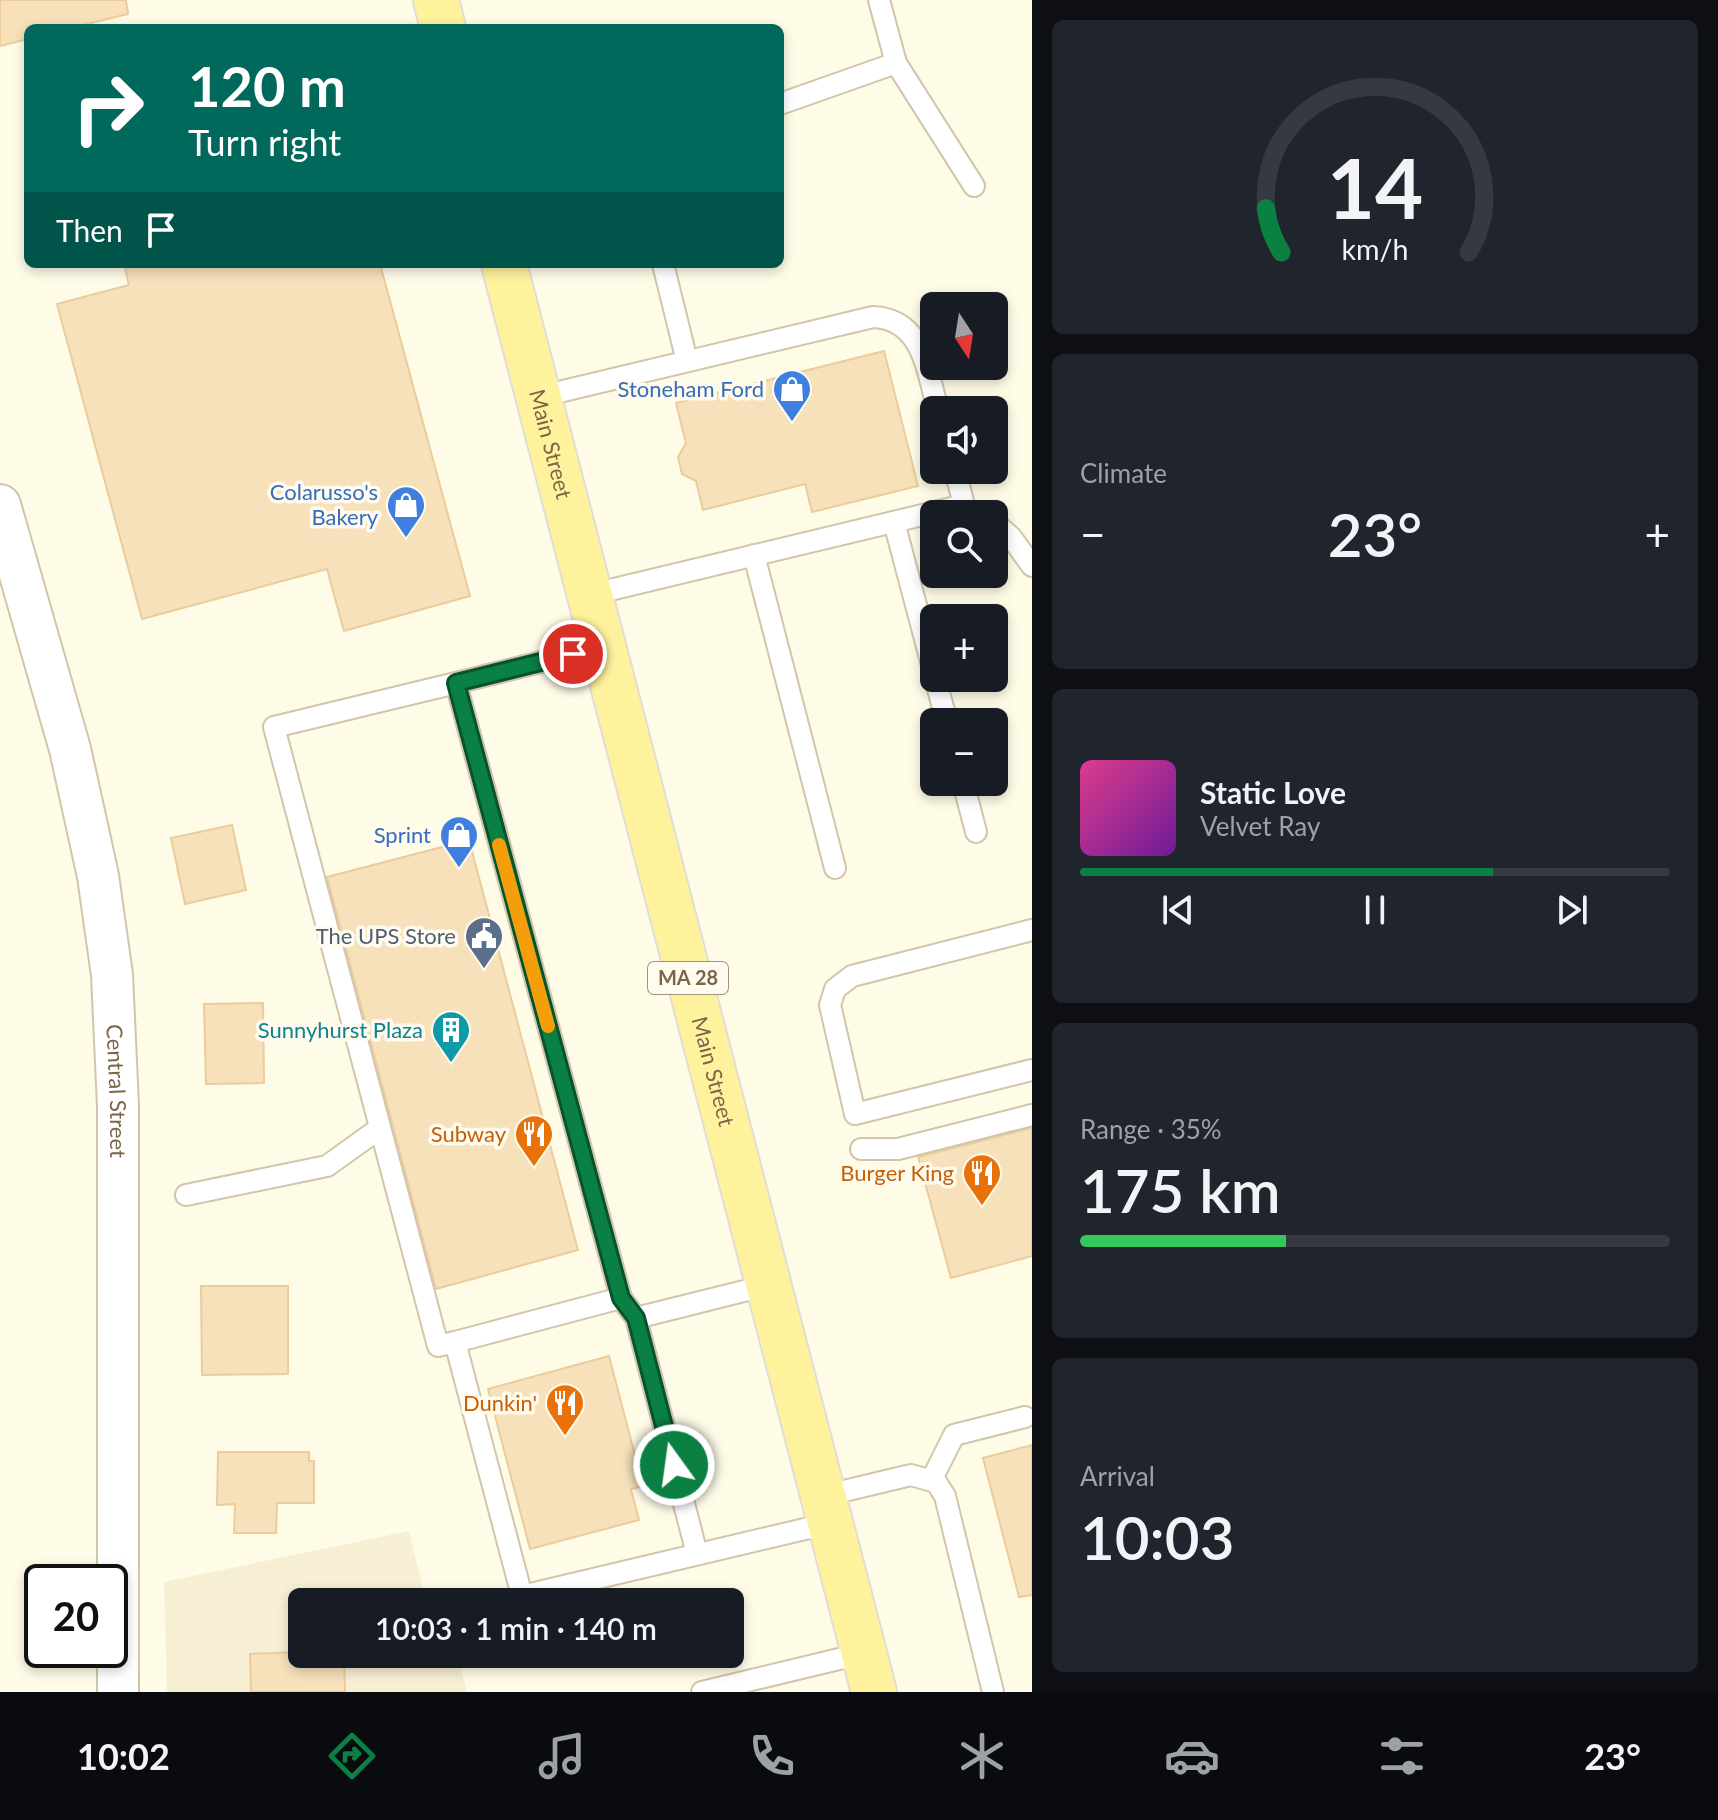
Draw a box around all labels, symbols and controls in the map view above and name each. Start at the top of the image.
text: 120 m [188,52,346,119]
icon: right [56,56,160,160]
text: Turn right [188,120,341,164]
text: 14 [1327,137,1423,237]
icon: arrive [139,208,183,252]
text: Then [56,212,123,248]
text: km/h [1342,232,1408,266]
north arrow [920,292,1008,380]
map controls [920,292,1008,796]
shop icon: Stoneham Ford [771,368,813,423]
place label: Stoneham Ford [618,375,764,402]
street label: Main Street [524,386,578,502]
button: sound [920,396,1008,484]
text: Climate [1080,457,1167,489]
place label: Colarusso's Bakery [270,478,379,530]
shop icon: Colarusso's Bakery [385,484,427,539]
text: 23° [1328,498,1422,570]
button: search [920,500,1008,588]
text: − [1080,508,1106,560]
text: + [1644,508,1670,560]
button: + [920,604,1008,692]
pin [539,620,607,688]
icon: arrive [551,632,595,676]
button: − [920,708,1008,796]
text: Static Love [1200,774,1346,810]
text: Velvet Ray [1200,810,1320,842]
shop icon: Sprint [438,814,480,869]
place label: Sprint [374,821,431,848]
icon: previous [1156,888,1200,932]
icon: pause [1353,888,1397,932]
icon: next [1550,888,1594,932]
public building icon: The UPS Store [463,915,505,970]
place label: The UPS Store [316,922,456,949]
road number: MA 28 [648,962,728,994]
building icon: Sunnyhurst Plaza [430,1009,472,1064]
street label: Main Street [687,1014,741,1129]
place label: Sunnyhurst Plaza [258,1016,423,1043]
street label: Central Street [101,1024,132,1158]
restaurant icon: Subway [513,1113,555,1168]
text: Range · 35% [1080,1113,1222,1145]
place label: Subway [431,1120,507,1147]
restaurant icon: Burger King [961,1152,1003,1207]
text: 175 km [1080,1154,1281,1226]
place label: Burger King [840,1159,954,1186]
restaurant icon: Dunkin' [544,1382,586,1437]
place label: Dunkin' [463,1389,537,1416]
position arrow [632,1423,716,1507]
text: Arrival [1080,1460,1155,1492]
text: 10:03 [1080,1501,1234,1573]
speed limit sign: 20 [24,1564,128,1668]
text: 10:03 · 1 min · 140 m [375,1610,657,1646]
icon: directions [324,1728,380,1784]
icon: music [534,1728,590,1784]
icon: phone [744,1728,800,1784]
icon: climate [954,1728,1010,1784]
icon: car [1164,1728,1220,1784]
icon: filters [1374,1728,1430,1784]
text: 10:02 [77,1734,170,1778]
text: 23° [1584,1734,1641,1778]

